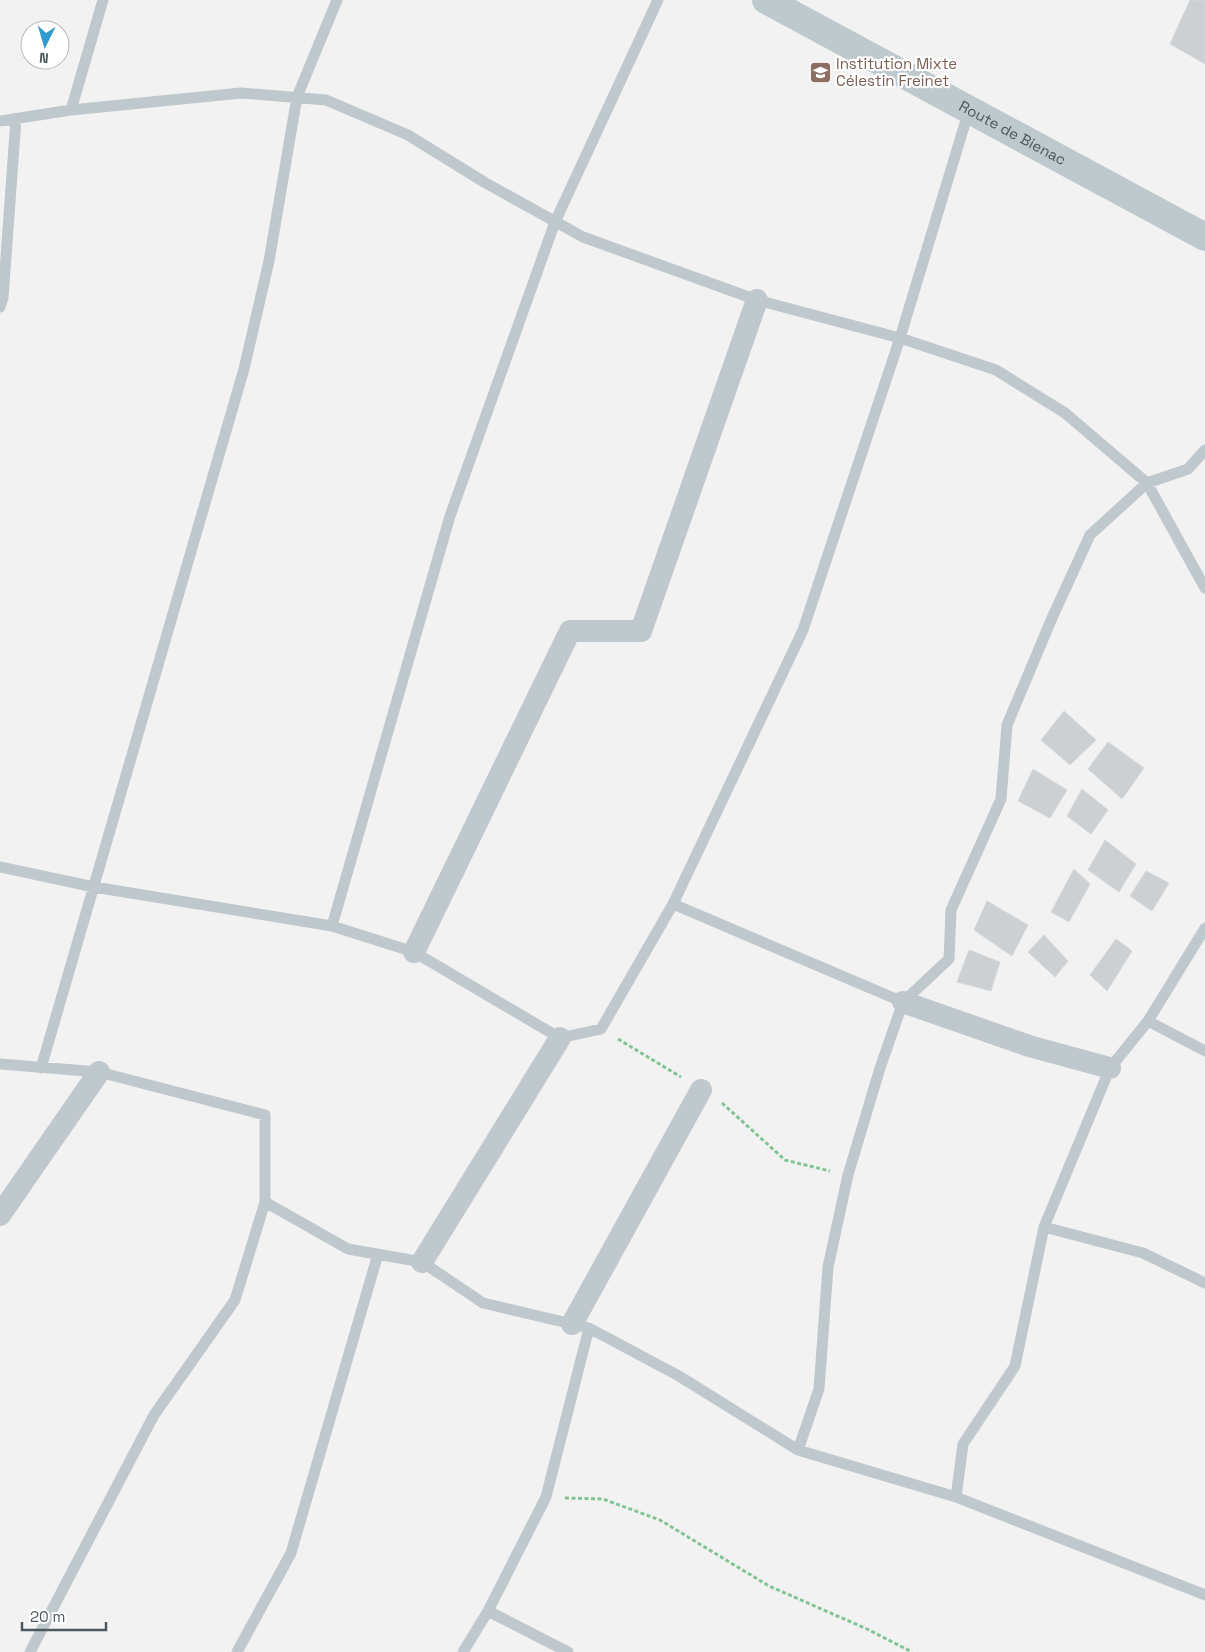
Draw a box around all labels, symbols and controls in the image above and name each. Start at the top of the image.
north arrow [20,20,70,70]
text: N [38,49,49,67]
place label: Institution Mixte Célestin Freinet [836,54,957,90]
school or university icon: Institution Mixte Célestin Freinet [808,61,832,85]
street label: Route de Bienac [956,96,1069,169]
scale bar [22,1600,106,1632]
text: 20 m [30,1607,65,1626]

